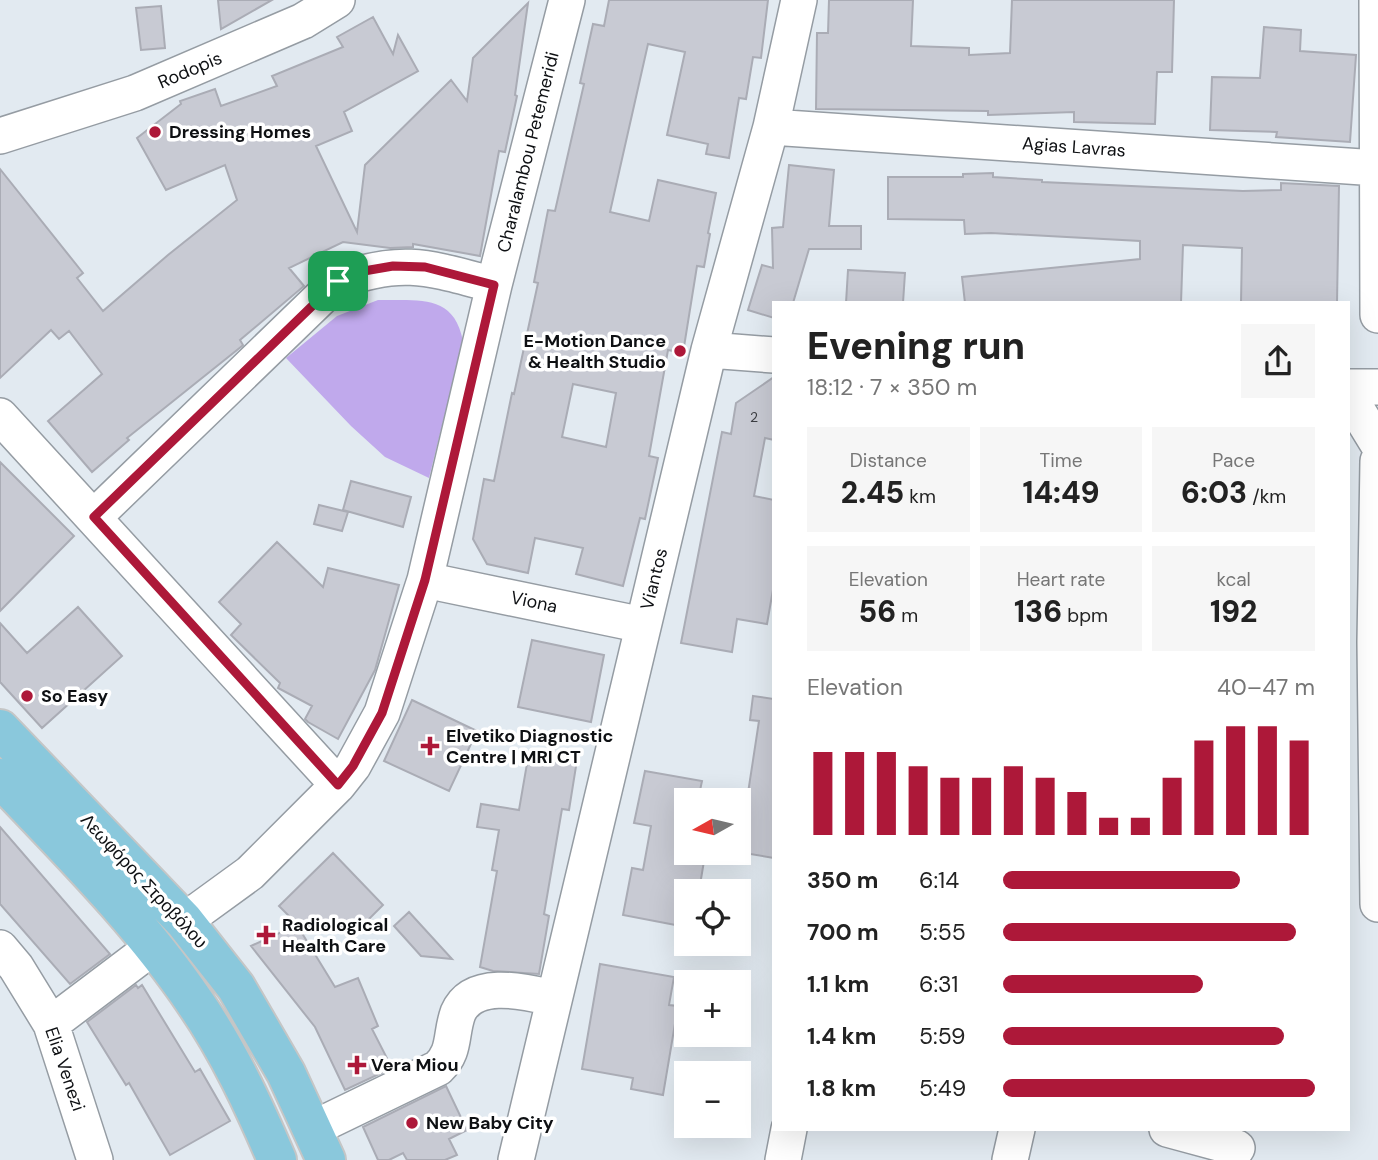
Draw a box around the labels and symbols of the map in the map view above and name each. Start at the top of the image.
street label: Rodopis [154,46,226,94]
street label: Charalambou Petemeridi [491,49,565,255]
place label: Dressing Homes [169,120,311,144]
marker: Dressing Homes [147,124,163,140]
street label: Agias Lavras [1021,131,1127,163]
pin [308,251,368,311]
place label: E-Motion Dance & Health Studio [523,329,666,374]
marker: E-Motion Dance & Health Studio [672,343,688,359]
house number: 2 [750,408,758,426]
street label: Viantos [635,546,673,612]
street label: Viona [508,585,560,619]
place label: So Easy [41,684,108,708]
marker: So Easy [19,688,35,704]
place label: Elvetiko Diagnostic Centre | MRI CT [446,724,613,769]
marker: Elvetiko Diagnostic Centre | MRI CT [420,736,440,756]
north arrow [674,788,751,864]
street label: Λεωφόρος Στροβόλου [75,809,213,953]
place label: Radiological Health Care [282,913,388,958]
marker: Radiological Health Care [256,925,276,945]
street label: Elia Venezi [39,1024,91,1114]
place label: Vera Miou [371,1053,459,1077]
marker: Vera Miou [349,1057,365,1073]
place label: New Baby City [426,1111,554,1135]
marker: New Baby City [404,1115,420,1131]

